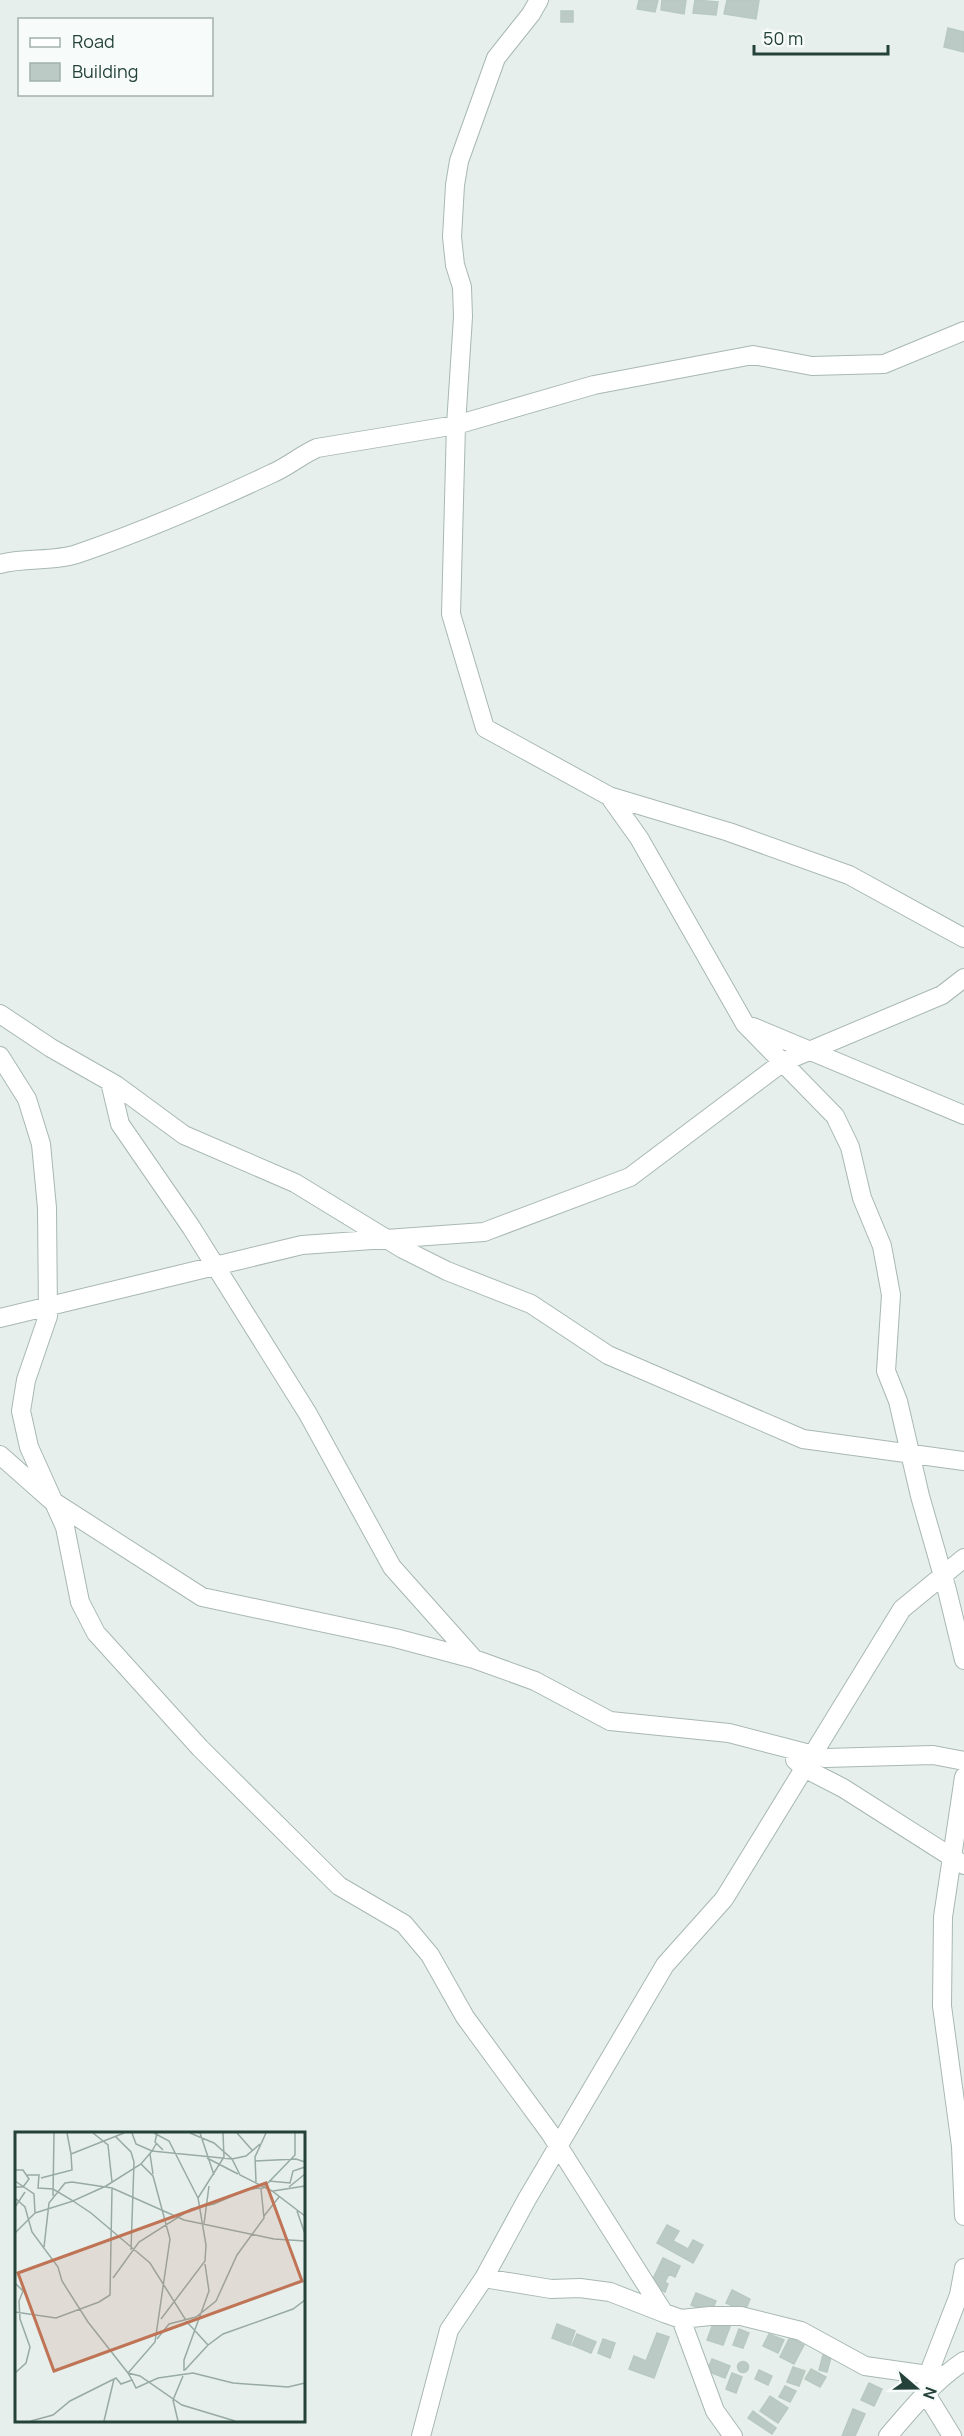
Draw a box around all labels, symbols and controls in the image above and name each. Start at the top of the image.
legend [18,18,213,96]
scale bar [754,18,888,56]
text: 50 m [763,26,803,50]
text: Road [72,29,115,53]
text: Building [72,59,138,83]
inset map [15,2132,304,2421]
north arrow [886,2358,946,2418]
text: N [918,2384,942,2402]

